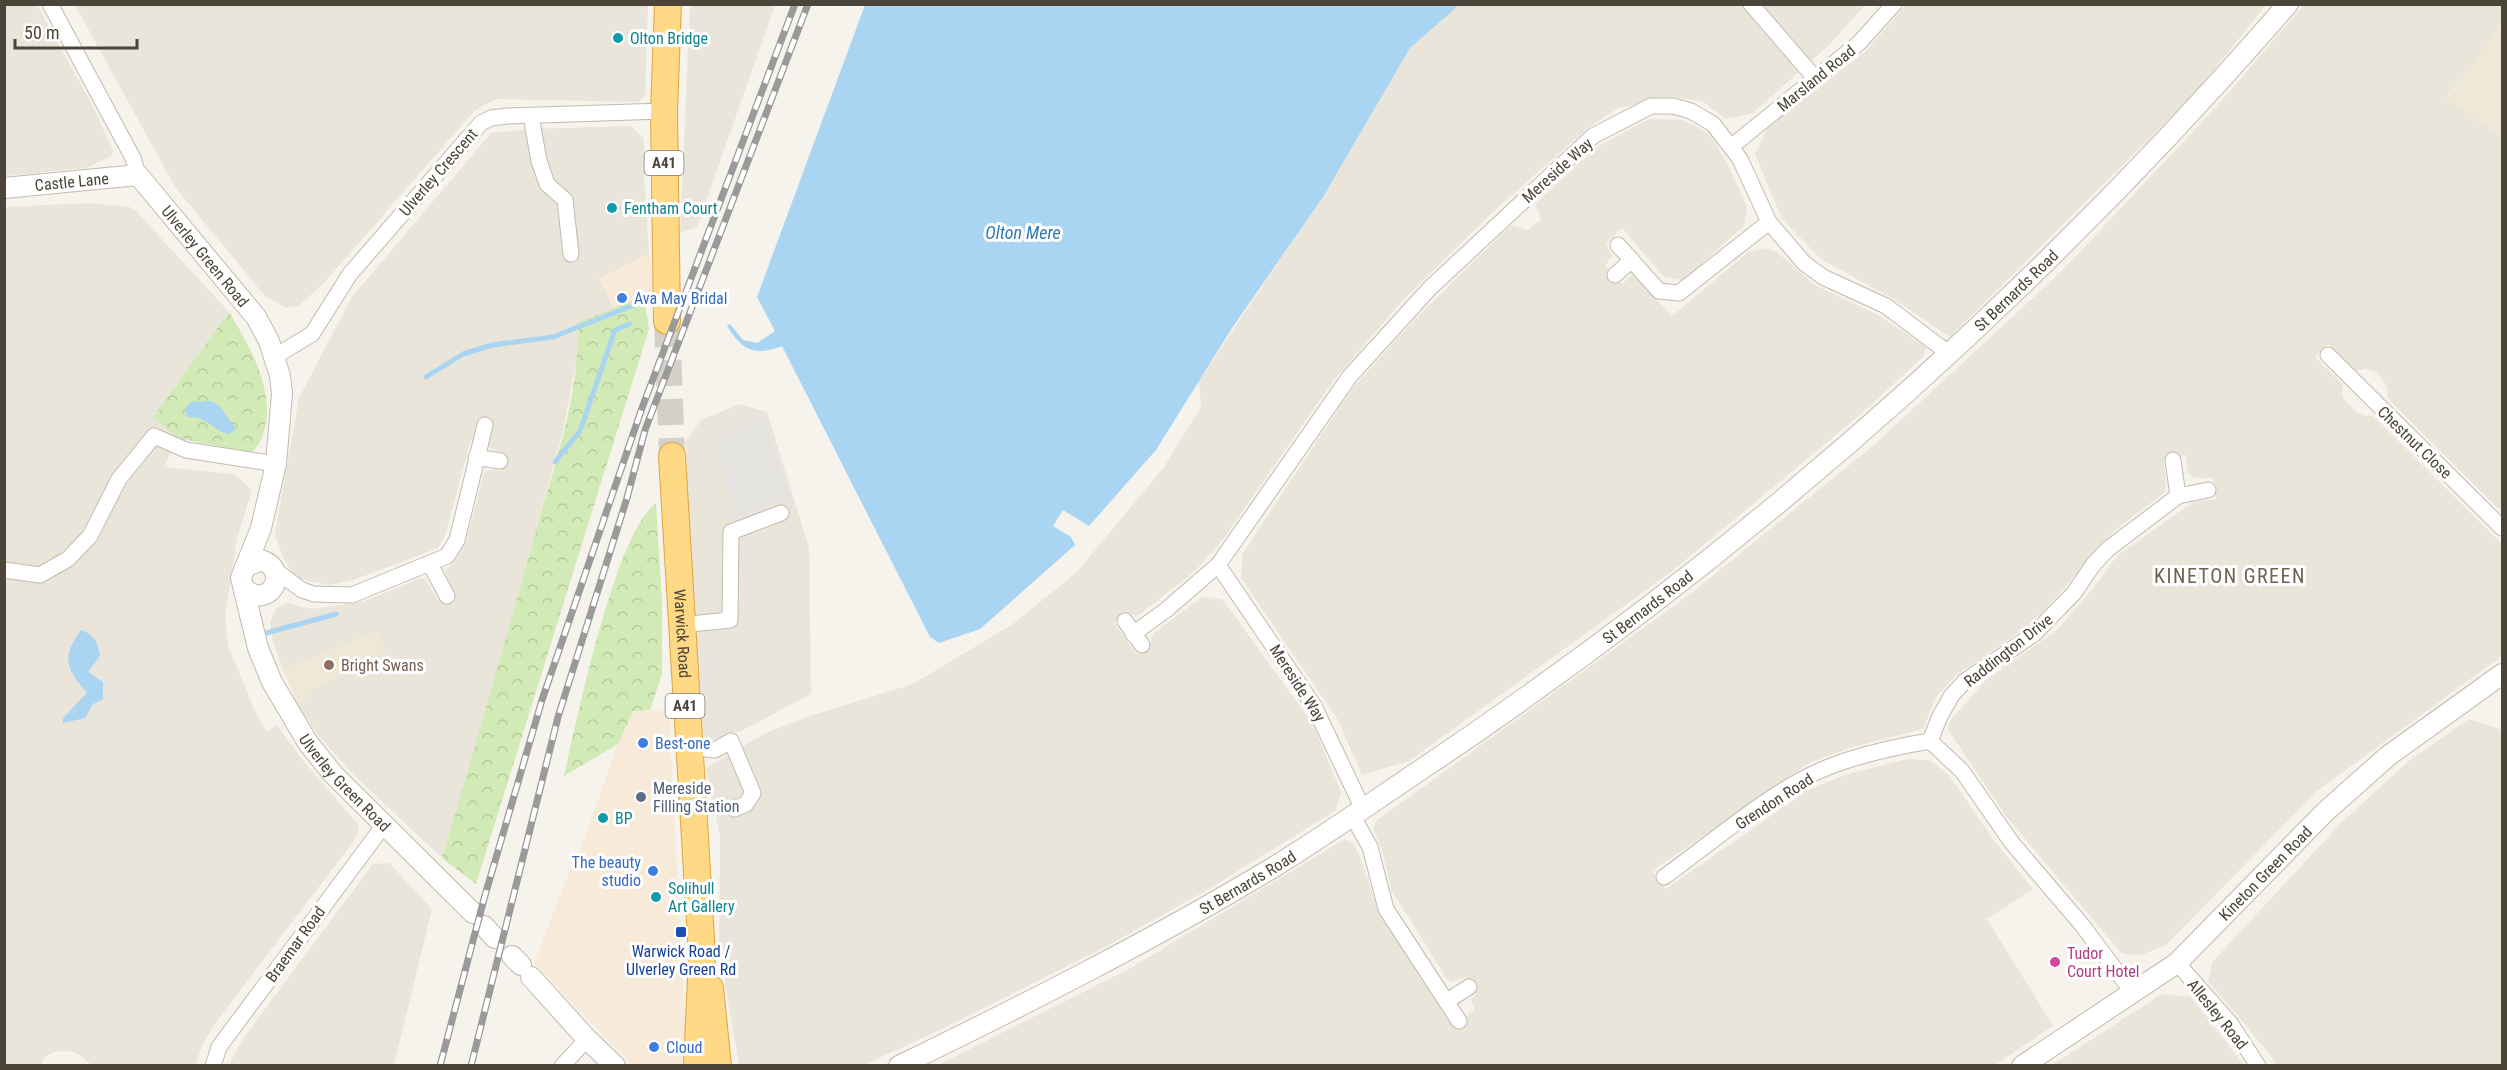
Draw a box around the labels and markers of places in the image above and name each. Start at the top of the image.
place label: Olton Bridge [630,29,708,48]
marker: Olton Bridge [611,31,625,45]
place label: Fentham Court [624,199,718,218]
marker: Fentham Court [605,201,619,215]
place label: Ava May Bridal [634,289,727,308]
marker: Ava May Bridal [615,291,629,305]
place label: Bright Swans [341,656,424,675]
marker: Bright Swans [322,658,336,672]
place label: Best-one [655,734,711,753]
marker: Best-one [636,736,650,750]
place label: Mereside Filling Station [653,779,740,816]
marker: Mereside Filling Station [634,790,648,804]
place label: BP [615,809,633,828]
marker: BP [596,811,610,825]
place label: The beauty studio [572,853,641,890]
marker: The beauty studio [646,864,660,878]
place label: Solihull Art Gallery [668,879,735,916]
marker: Solihull Art Gallery [649,890,663,904]
marker: Warwick Road / Ulverley Green Rd [674,925,688,939]
place label: Warwick Road / Ulverley Green Rd [626,942,736,979]
place label: Tudor Court Hotel [2067,944,2139,981]
marker: Tudor Court Hotel [2048,955,2062,969]
place label: Cloud [666,1038,702,1057]
marker: Cloud [647,1040,661,1054]

